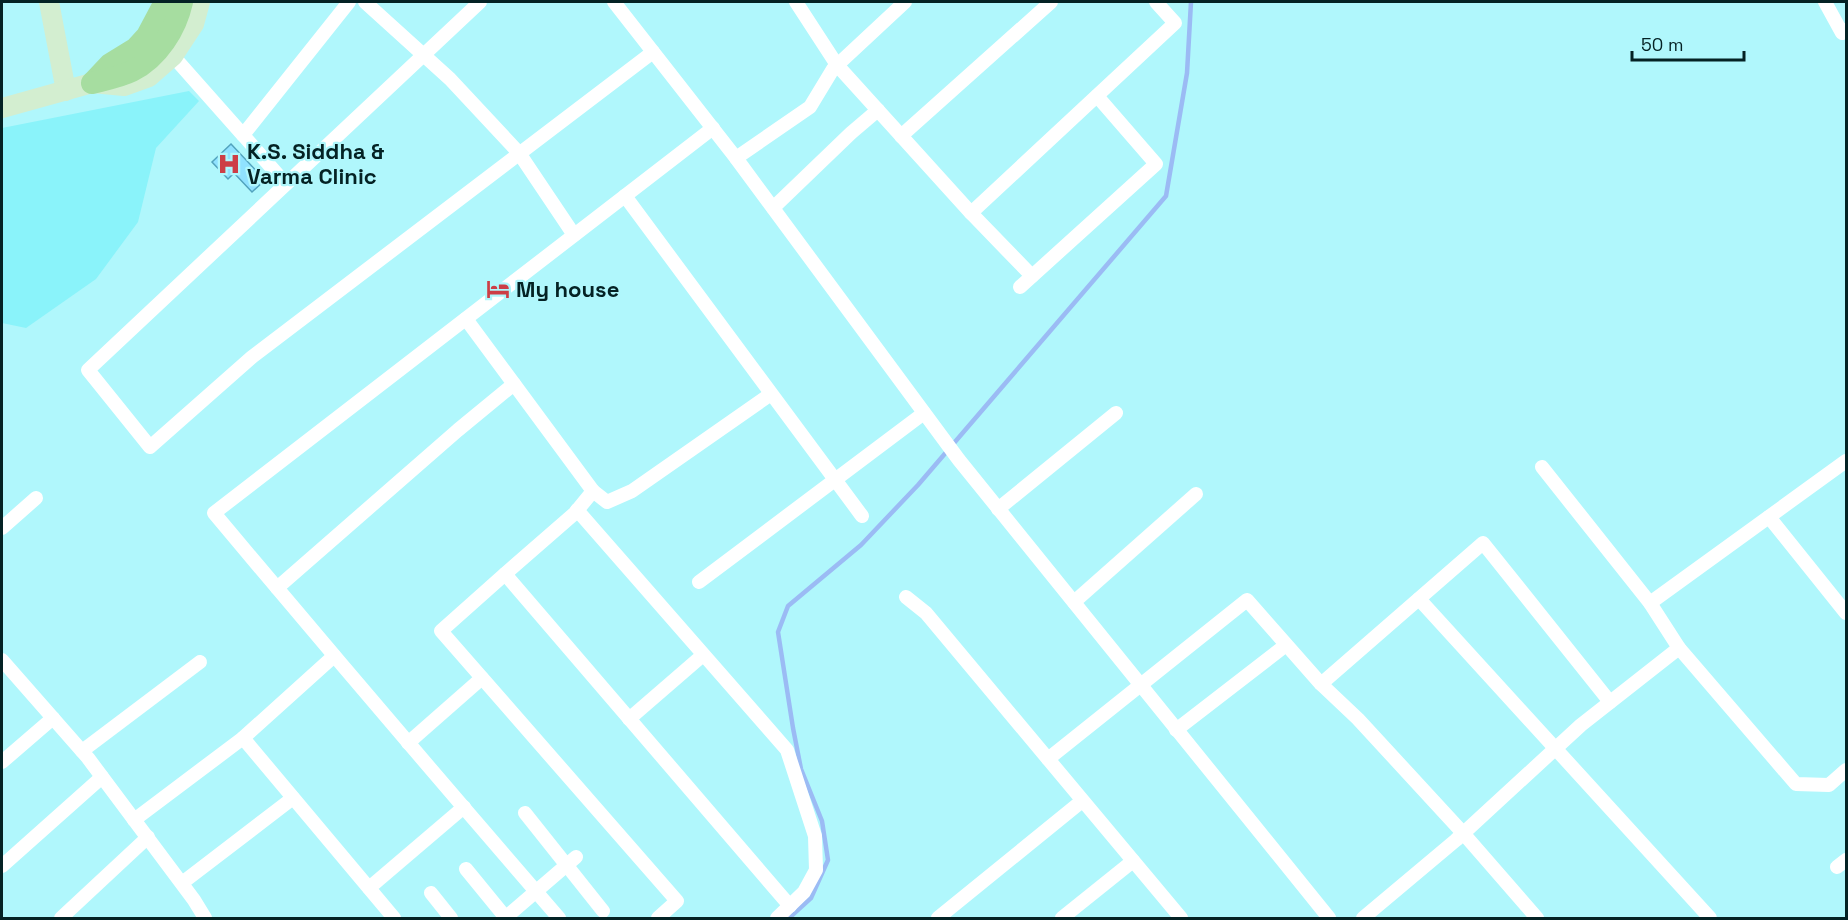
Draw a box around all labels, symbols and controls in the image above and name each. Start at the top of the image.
scale bar [1632,24,1744,62]
text: 50 m [1641,33,1683,56]
place label: K.S. Siddha & Varma Clinic [247,137,384,190]
hospital icon: K.S. Siddha & Varma Clinic [216,151,242,177]
place label: My house [516,275,619,303]
hotel icon: My house [485,276,511,302]

